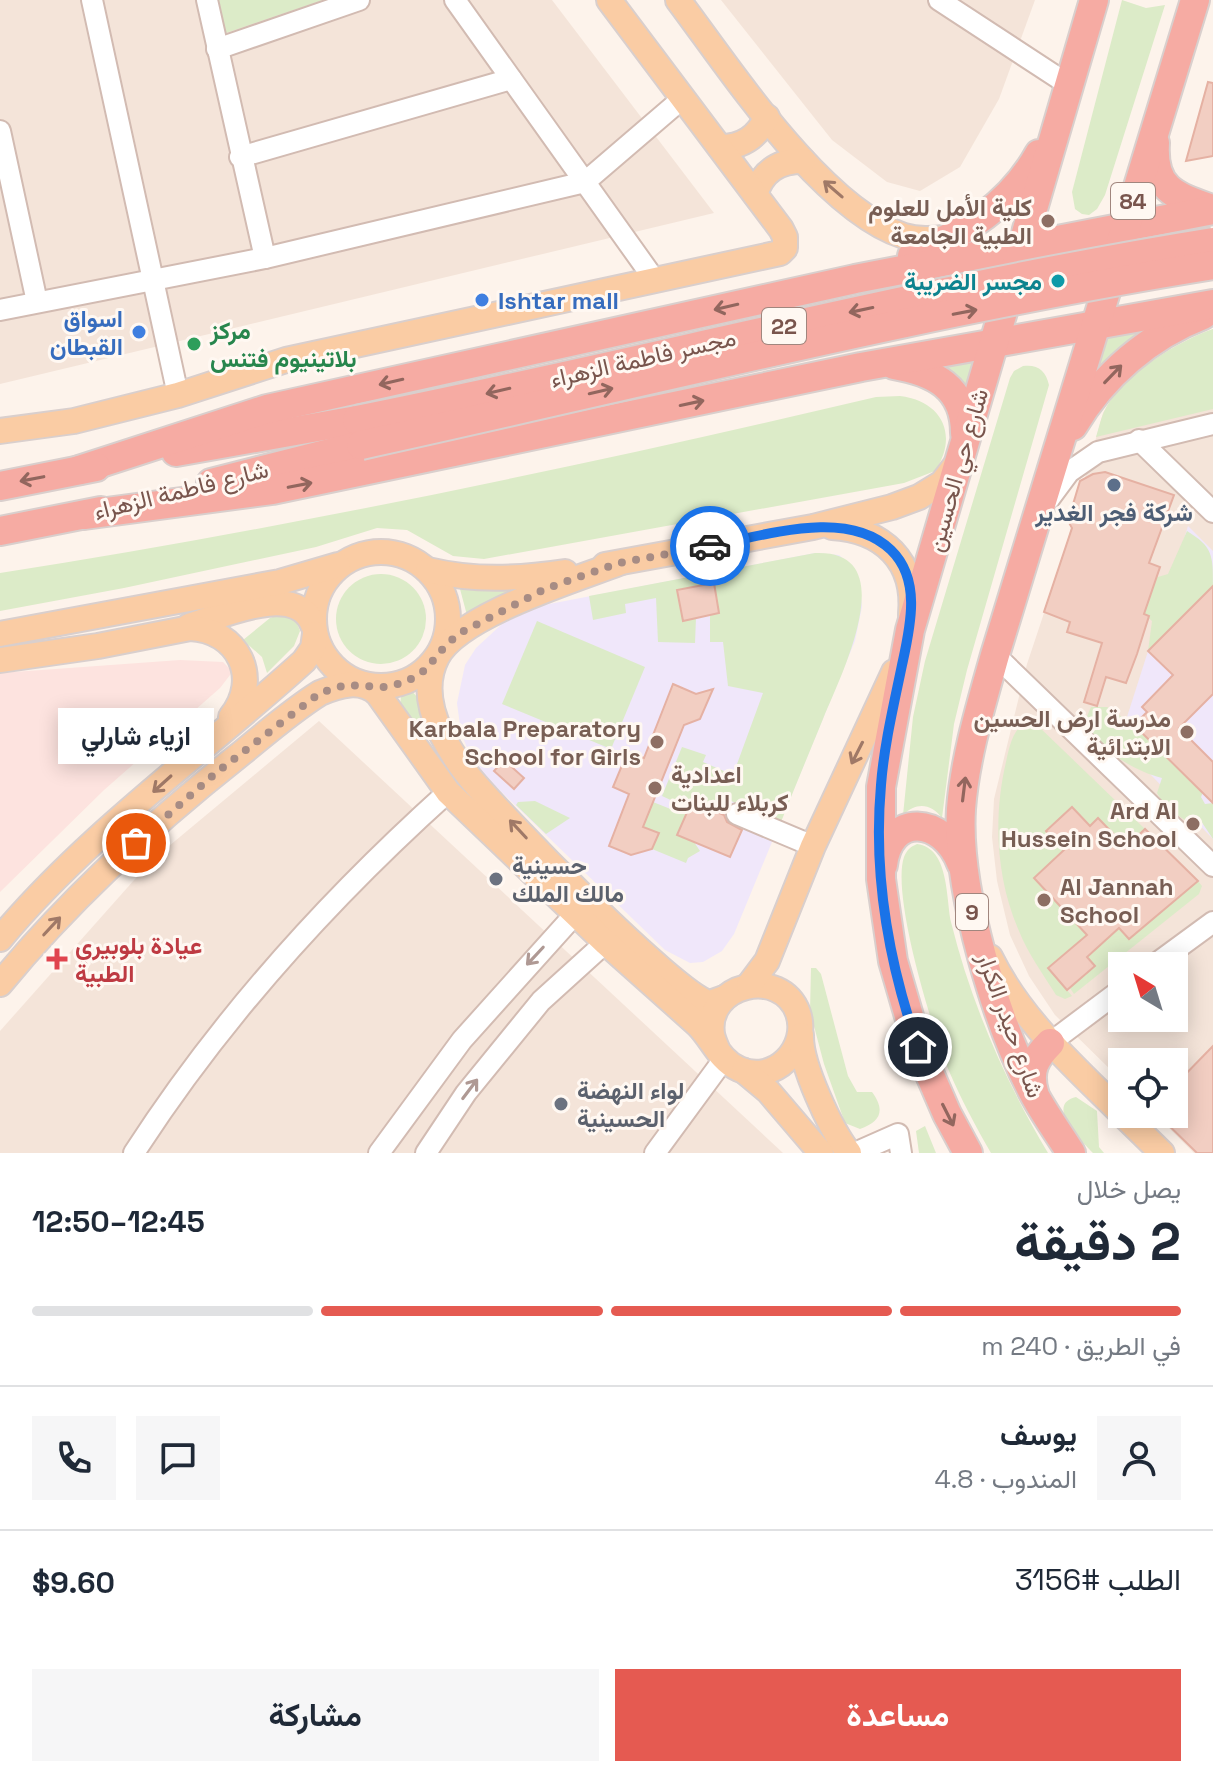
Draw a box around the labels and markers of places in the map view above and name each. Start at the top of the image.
place label: كلية الأمل للعلوم الطبية الجامعة [868,192,1032,251]
marker: كلية الأمل للعلوم الطبية الجامعة [1039,212,1057,230]
place label: مجسر الضريبة [904,266,1042,297]
marker: مجسر الضريبة [1049,272,1067,290]
place label: Ishtar mall [498,285,619,316]
marker: Ishtar mall [473,291,491,309]
place label: اسواق القبطان [50,303,123,362]
place label: مركز بلاتينيوم فتنس [209,315,357,375]
marker: اسواق القبطان [130,323,148,341]
marker: مركز بلاتينيوم فتنس [185,335,203,353]
marker: شركة فجر الغدير [1105,476,1123,494]
place label: شركة فجر الغدير [1034,497,1193,528]
place label: مدرسة ارض الحسين الابتدائية [973,703,1171,762]
callout: ازياء شارلي [58,707,214,763]
place label: Karbala Preparatory School for Girls [409,713,641,772]
marker: مدرسة ارض الحسين الابتدائية [1178,723,1196,741]
marker: Karbala Preparatory School for Girls [648,733,666,751]
place label: اعدادية كربلاء للبنات [671,759,789,818]
marker: اعدادية كربلاء للبنات [646,779,664,797]
place label: Ard Al Hussein School [1001,795,1177,854]
pin [102,809,170,877]
marker: Ard Al Hussein School [1184,815,1202,833]
place label: حسينية مالك الملك [512,850,624,909]
marker: حسينية مالك الملك [487,870,505,888]
place label: Al Jannah School [1060,871,1174,930]
marker: Al Jannah School [1035,891,1053,909]
place label: عيادة بلوبيري الطبية [75,930,202,989]
marker: عيادة بلوبيري الطبية [46,948,68,970]
pin [884,1013,952,1081]
place label: لواء النهضة الحسينية [577,1075,685,1134]
marker: لواء النهضة الحسينية [552,1095,570,1113]

